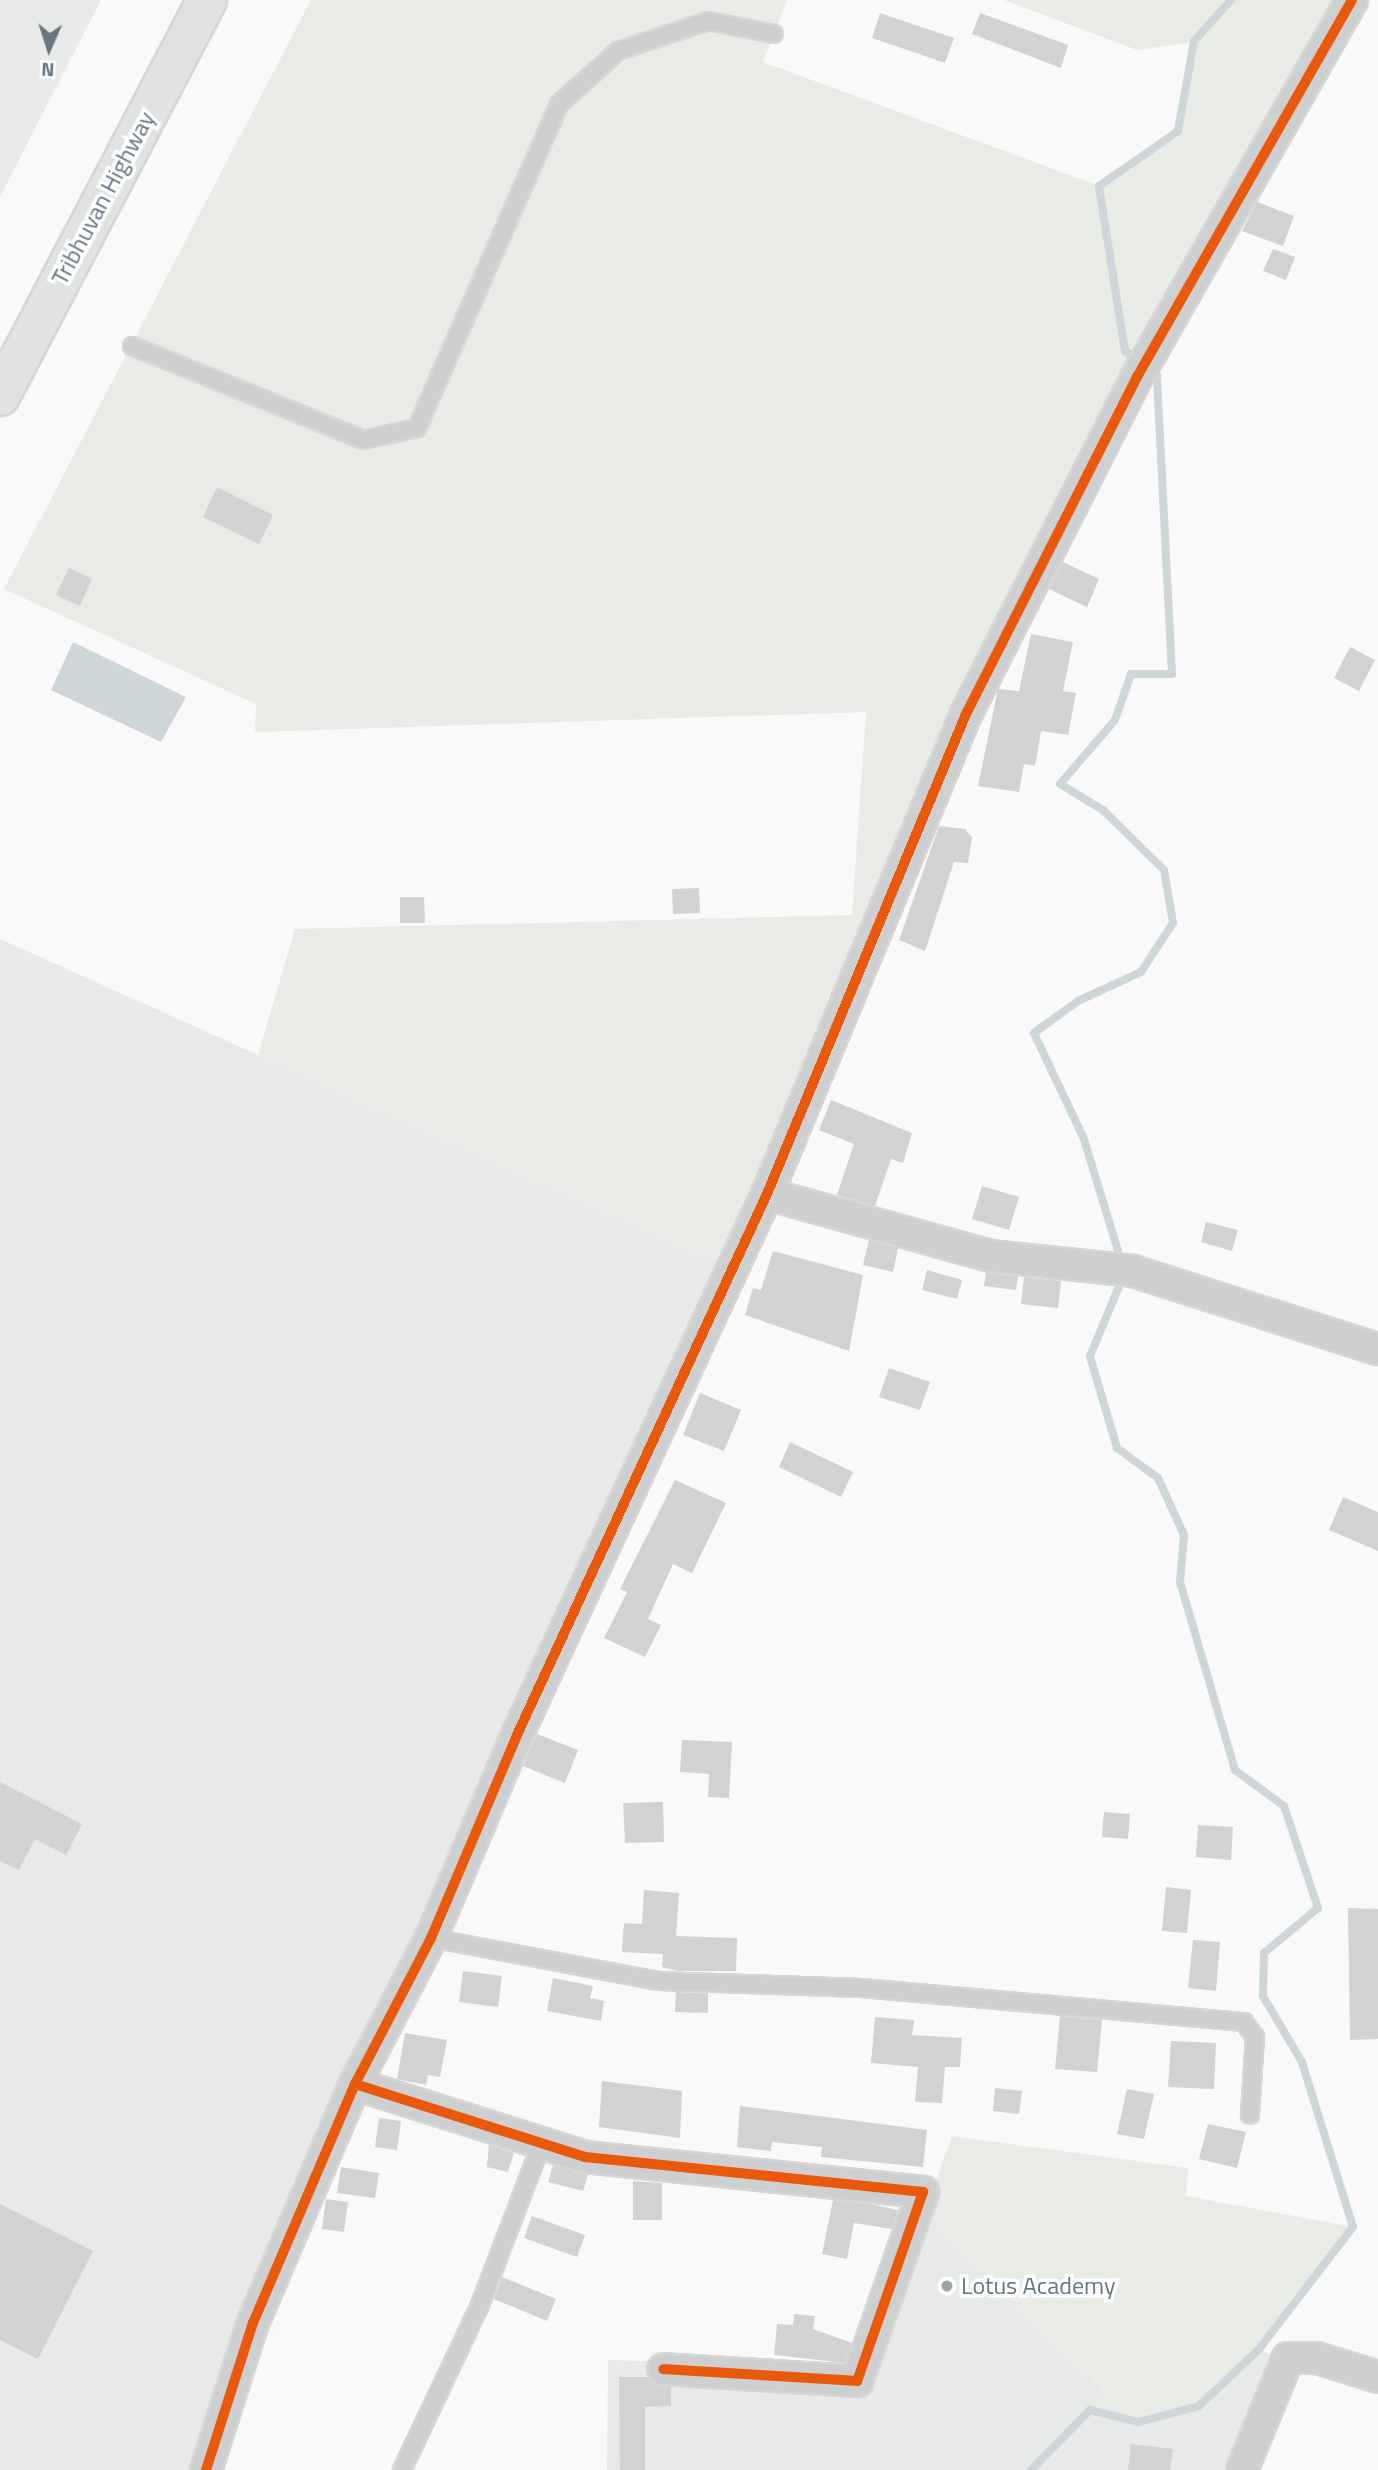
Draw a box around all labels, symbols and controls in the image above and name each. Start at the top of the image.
north arrow [14,14,84,84]
text: N [41,56,55,85]
street label: Tribhuvan Highway [45,106,161,290]
place label: Lotus Academy [961,2272,1116,2300]
marker: Lotus Academy [939,2278,955,2294]

